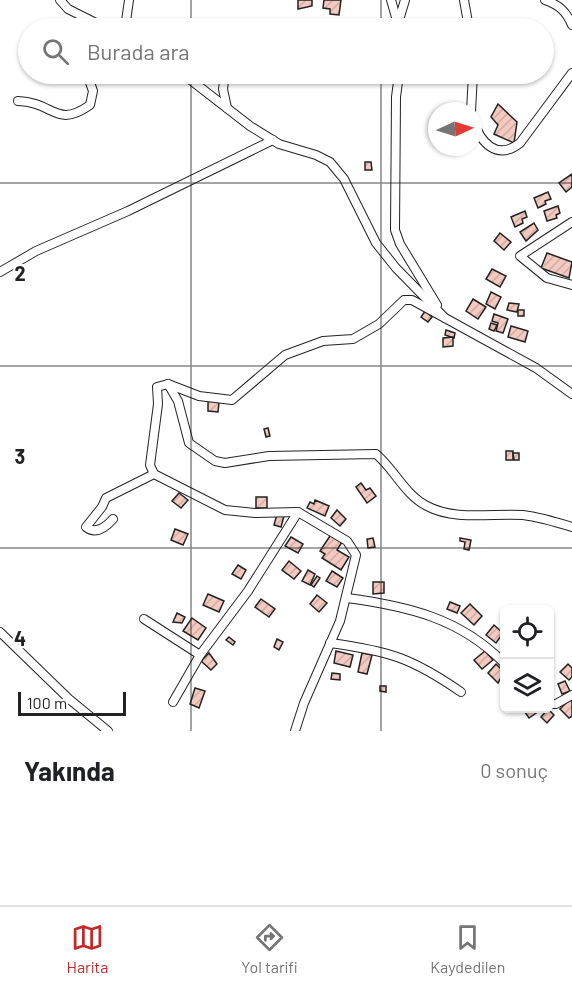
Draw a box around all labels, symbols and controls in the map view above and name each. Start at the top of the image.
search box [18,18,554,84]
icon: search [39,35,72,68]
text: Burada ara [87,38,190,64]
north arrow [428,102,482,156]
text: 2 [14,261,26,285]
text: 3 [15,444,25,468]
map controls [500,605,554,713]
button: locate [500,605,554,659]
text: 4 [14,626,26,650]
button: layers [500,659,554,713]
scale bar [18,689,126,716]
text: 100 m [27,693,67,712]
text: Yakında [24,755,115,786]
text: 0 sonuç [480,758,548,782]
tab: Harita [66,921,108,976]
tab: Yol tarifi [241,921,297,976]
tab: Kaydedilen [430,921,505,976]

